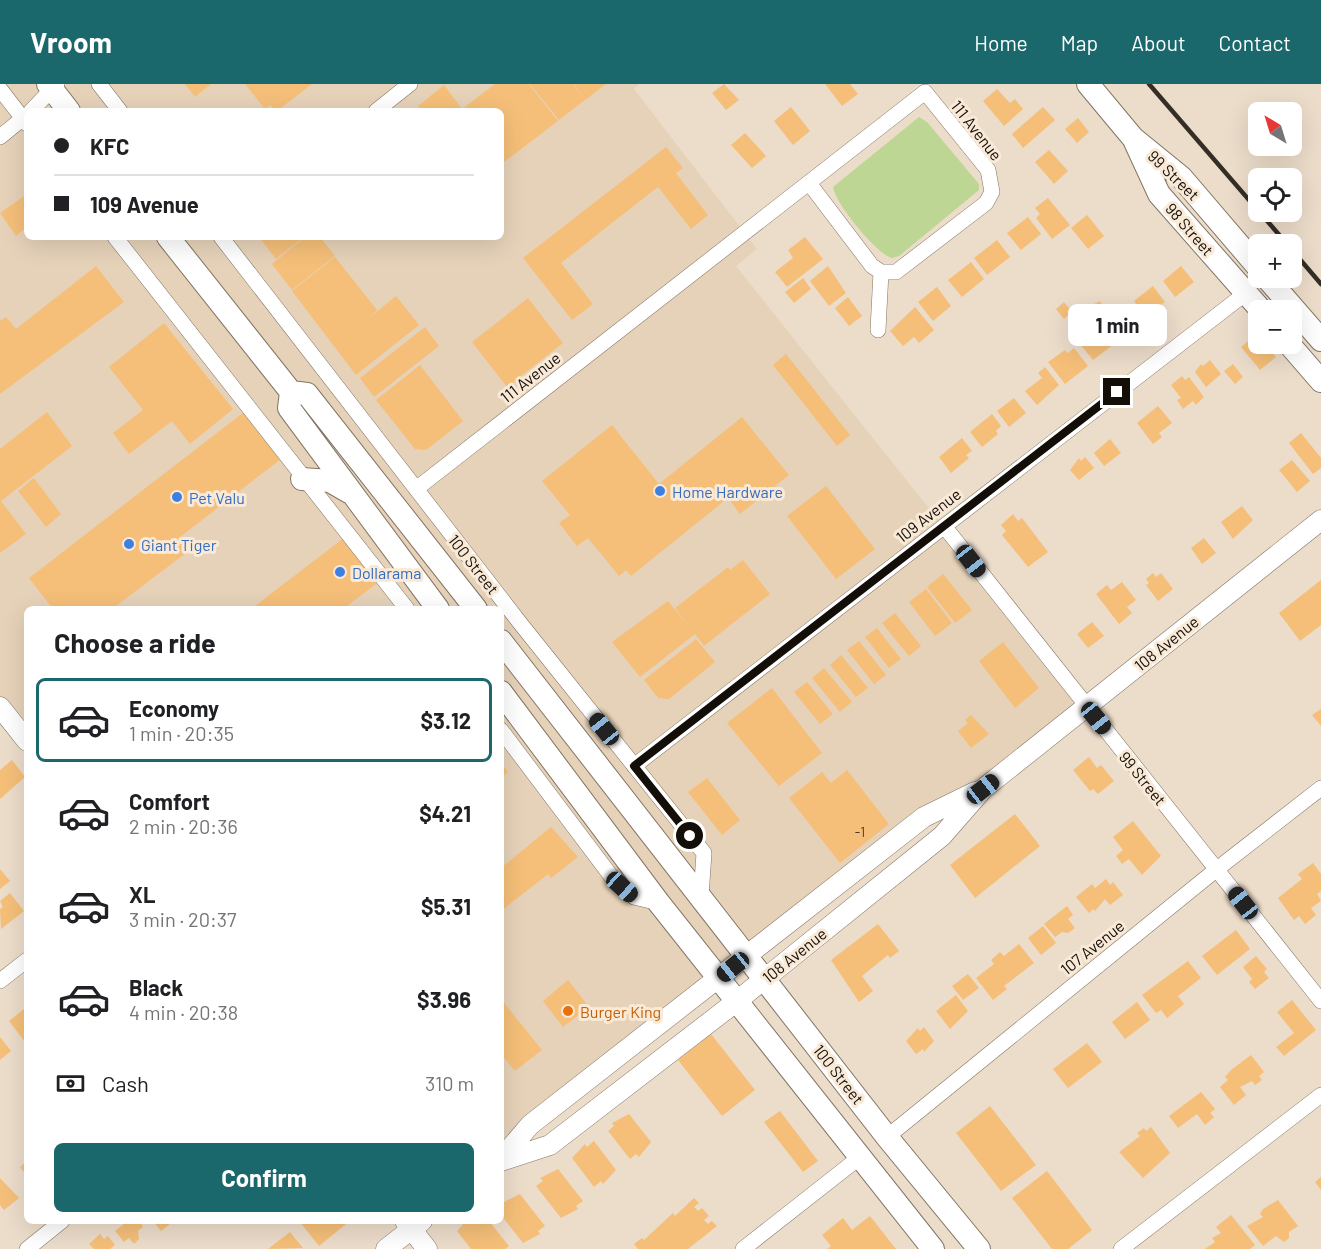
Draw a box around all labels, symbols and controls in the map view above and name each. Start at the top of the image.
text: Vroom [30,25,112,59]
text: Home [974,30,1028,55]
text: Map [1061,30,1098,55]
text: About [1131,30,1186,55]
text: Contact [1219,30,1291,55]
street label: 111 Avenue [948,96,1006,164]
north arrow [1248,102,1302,156]
map controls [1248,102,1302,354]
text: KFC [90,133,129,159]
street label: 99 Street [1145,146,1203,204]
button: locate [1248,168,1302,222]
text: 109 Avenue [90,191,199,217]
street label: 98 Street [1162,199,1218,259]
button: + [1248,234,1302,288]
button: − [1248,300,1302,354]
callout: 1 min [1068,305,1166,347]
text: 1 min [1096,313,1139,337]
street label: 111 Avenue [496,348,564,406]
route end [1103,378,1130,405]
place label: Home Hardware [672,482,783,501]
marker: Home Hardware [653,484,667,498]
street label: 109 Avenue [892,484,964,546]
place label: Pet Valu [189,488,245,507]
marker: Pet Valu [170,490,184,504]
street label: 100 Street [445,530,503,598]
place label: Giant Tiger [141,535,217,554]
marker: Giant Tiger [122,537,136,551]
car [953,541,989,581]
place label: Dollarama [352,563,422,582]
marker: Dollarama [333,565,347,579]
street label: 108 Avenue [1130,611,1202,675]
text: Choose a ride [54,626,216,658]
icon: car [57,693,111,747]
text: Economy [129,695,219,721]
car [1078,698,1114,738]
text: $3.12 [420,707,471,733]
car [586,709,622,749]
text: 1 min · 20:35 [129,721,234,745]
street label: 99 Street [1116,747,1170,809]
car [963,771,1003,807]
icon: car [57,786,111,840]
text: Comfort [129,788,210,814]
text: $4.21 [419,800,471,826]
text: 2 min · 20:36 [129,814,238,838]
route start [676,822,703,849]
house number: -1 [855,823,865,840]
car [603,868,641,906]
icon: car [57,879,111,933]
text: XL [129,881,155,907]
car [1225,883,1261,923]
text: $5.31 [421,893,471,919]
text: 3 min · 20:37 [129,907,236,931]
street label: 107 Avenue [1056,916,1128,978]
street label: 108 Avenue [758,923,830,987]
car [713,949,753,985]
icon: car [57,972,111,1026]
text: Black [129,974,183,1000]
text: $3.96 [417,986,471,1012]
text: 4 min · 20:38 [129,1000,238,1024]
place label: Burger King [580,1002,661,1021]
marker: Burger King [561,1004,575,1018]
street label: 100 Street [810,1040,868,1108]
icon: cash [54,1067,87,1100]
text: Cash [102,1070,149,1096]
text: 310 m [425,1071,474,1095]
button: Confirm [54,1143,474,1212]

